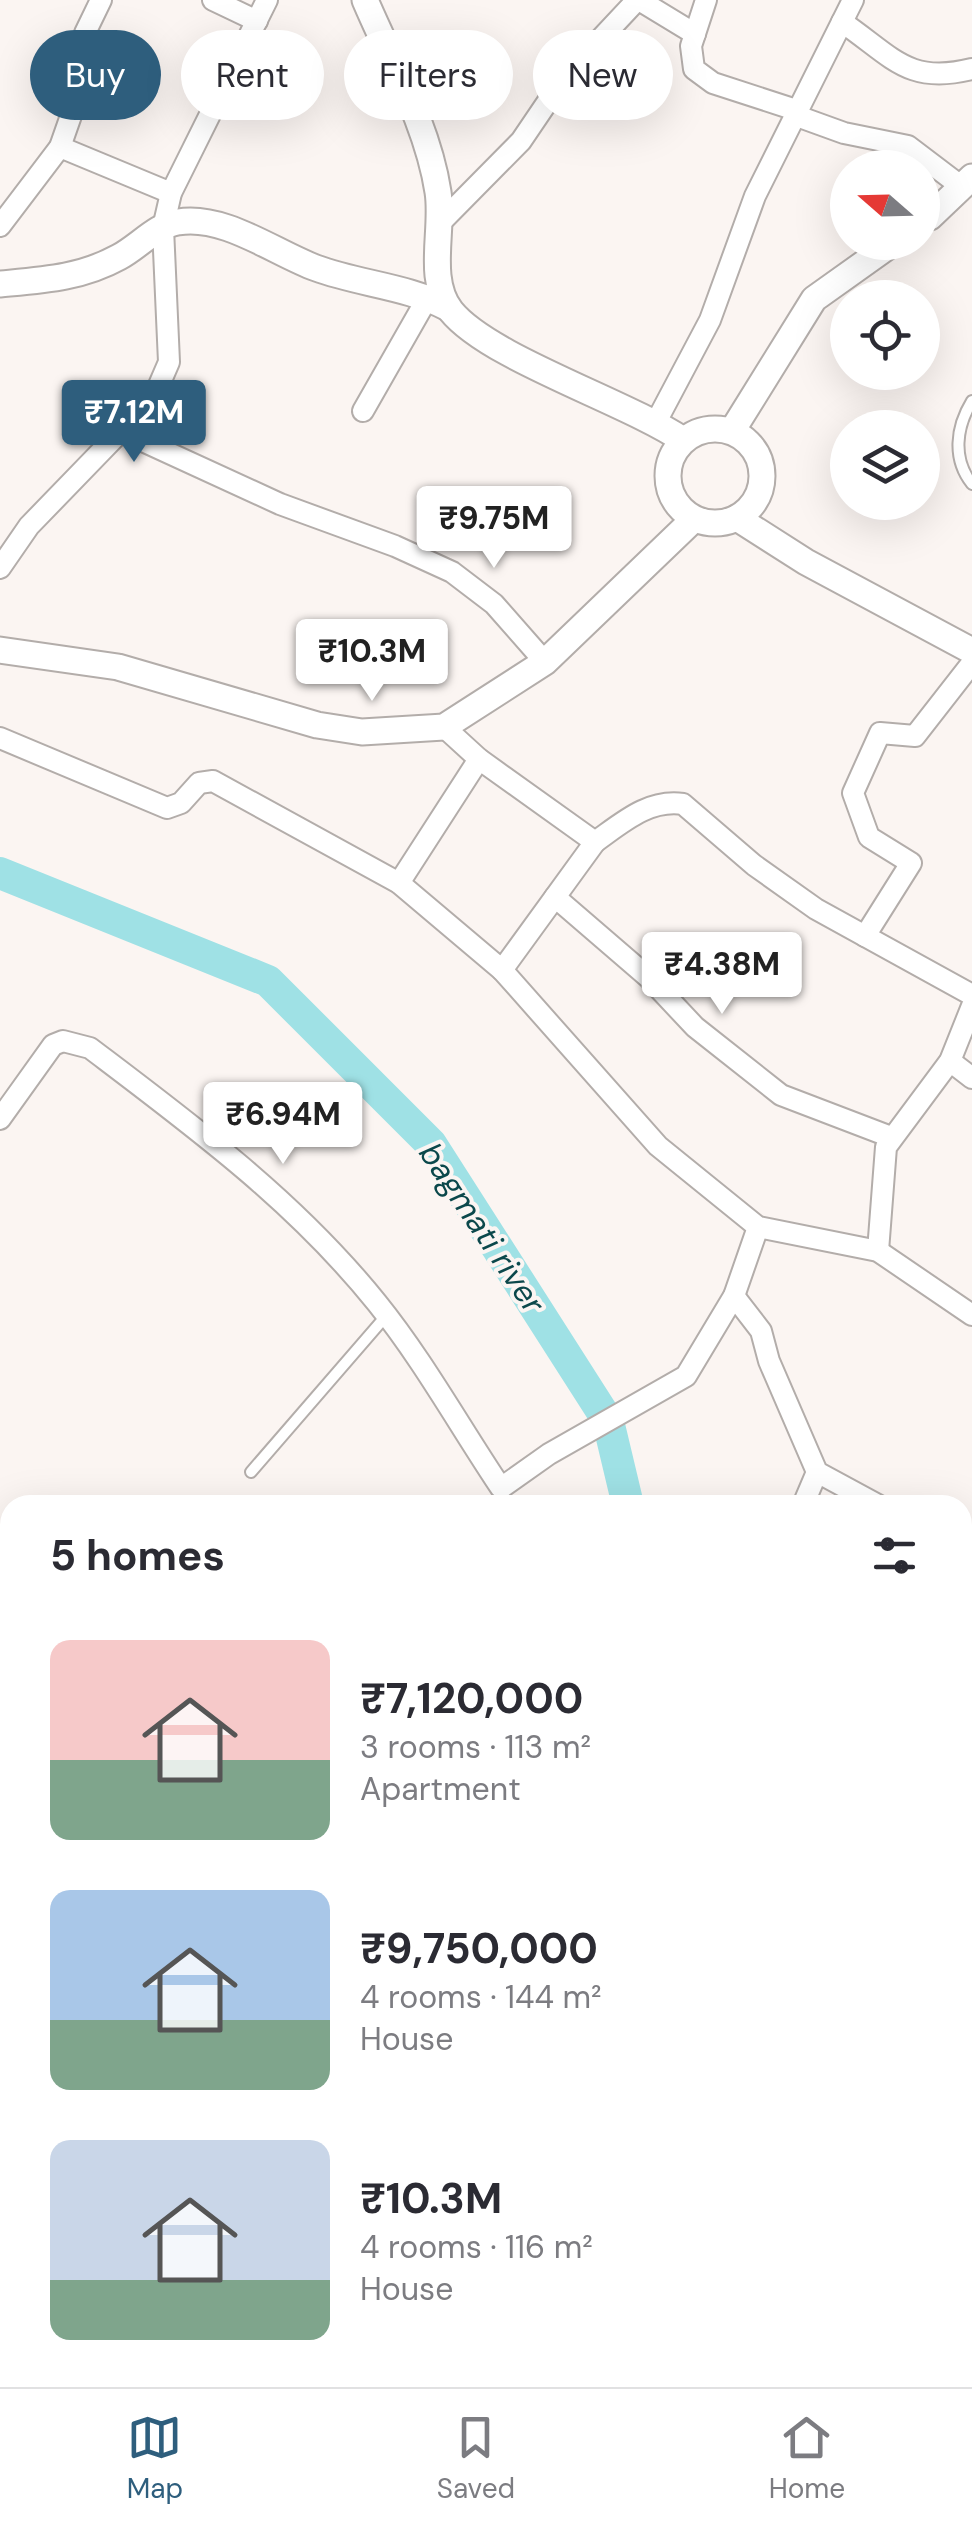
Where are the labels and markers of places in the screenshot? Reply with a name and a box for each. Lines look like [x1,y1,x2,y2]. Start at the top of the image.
pin: ₹7.12M [53,380,215,465]
pin: ₹9.75M [413,486,575,571]
pin: ₹10.3M [291,619,453,704]
pin: ₹4.38M [641,932,803,1017]
pin: ₹6.94M [202,1082,364,1167]

